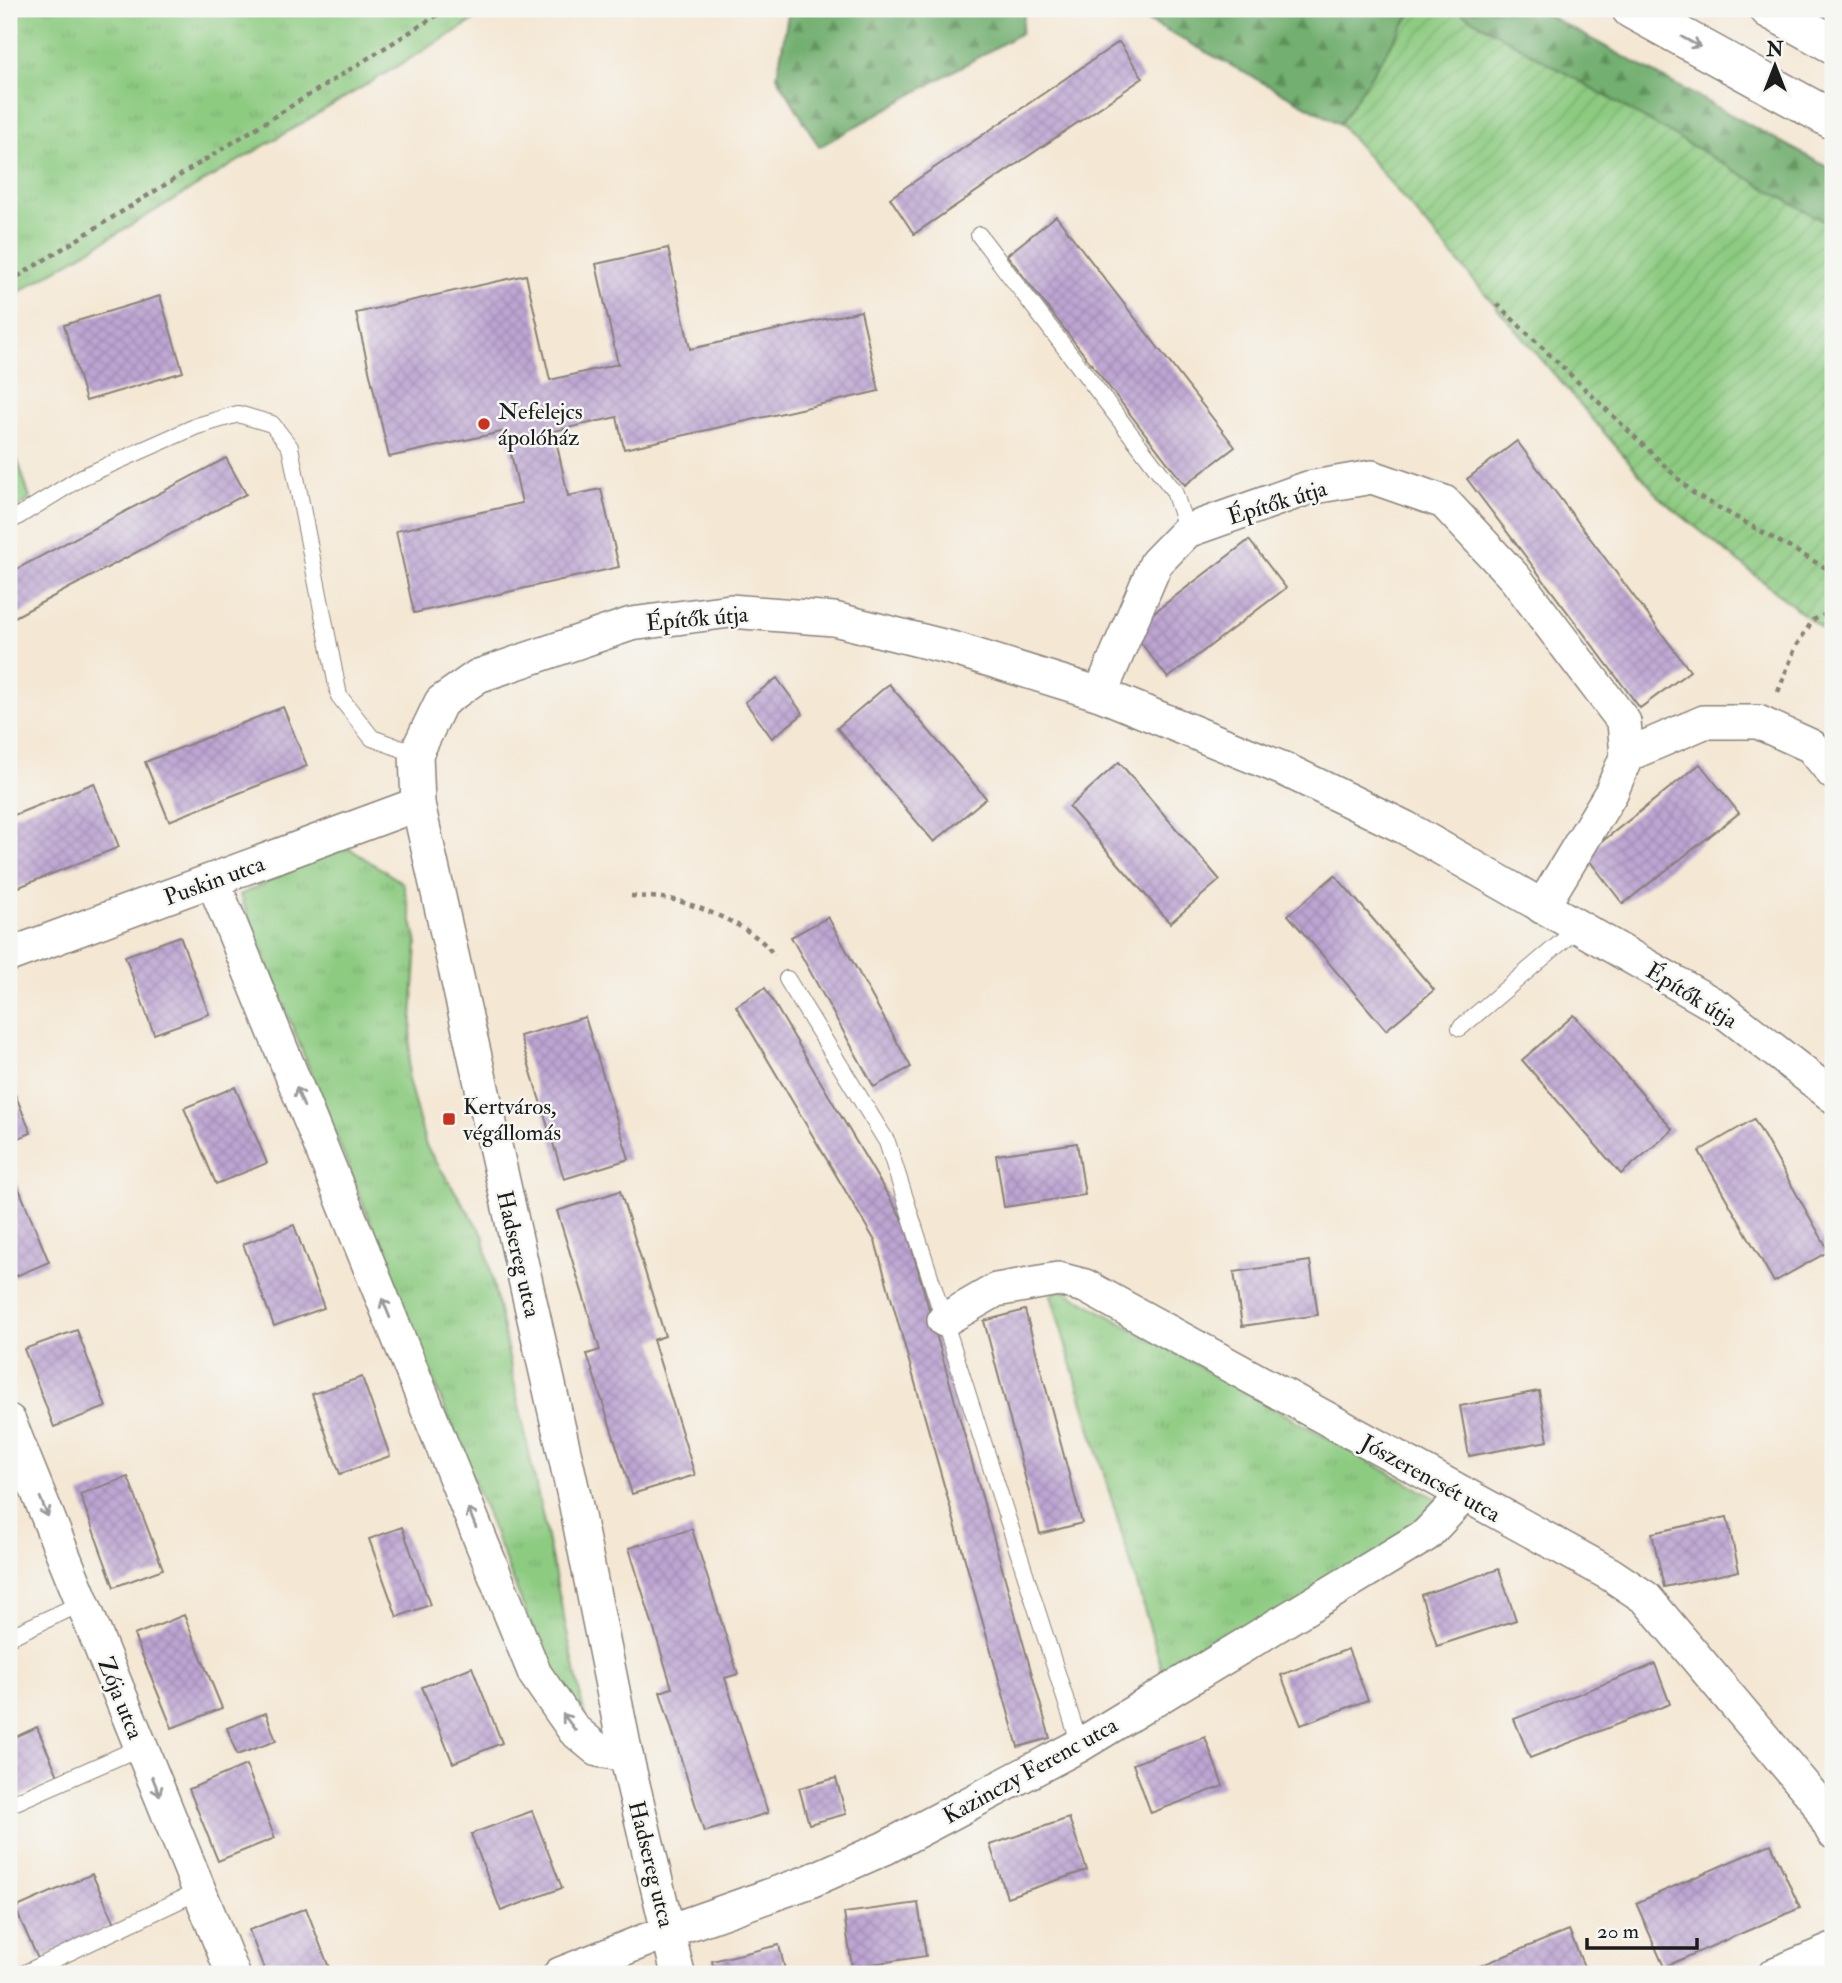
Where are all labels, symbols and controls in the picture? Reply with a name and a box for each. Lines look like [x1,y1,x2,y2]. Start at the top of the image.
north arrow [1741,32,1811,102]
one-way arrow [1680,35,1700,49]
text: N [1765,38,1784,62]
place label: Nefelejcs ápolóház [498,397,583,453]
marker: Nefelejcs ápolóház [476,416,492,432]
street label: Építők útja [1224,473,1331,532]
street label: Építők útja [645,600,750,638]
street label: Puskin utca [160,849,269,912]
street label: Építők útja [1640,956,1743,1036]
one-way arrow [293,1086,306,1108]
place label: Kertváros, végállomás [462,1092,561,1147]
marker: Kertváros, végállomás [441,1111,457,1127]
street label: Hadsereg utca [490,1188,547,1321]
one-way arrow [379,1297,392,1319]
street label: Jószerencsét utca [1355,1428,1506,1529]
one-way arrow [38,1495,51,1517]
one-way arrow [464,1508,477,1530]
street label: Zója utca [91,1653,150,1744]
street label: Kazinczy Ferenc utca [938,1710,1123,1830]
one-way arrow [562,1714,577,1732]
one-way arrow [151,1774,164,1796]
street label: Hadsereg utca [622,1798,681,1931]
scale bar [1587,1906,1697,1950]
text: 20 m [1597,1918,1639,1945]

